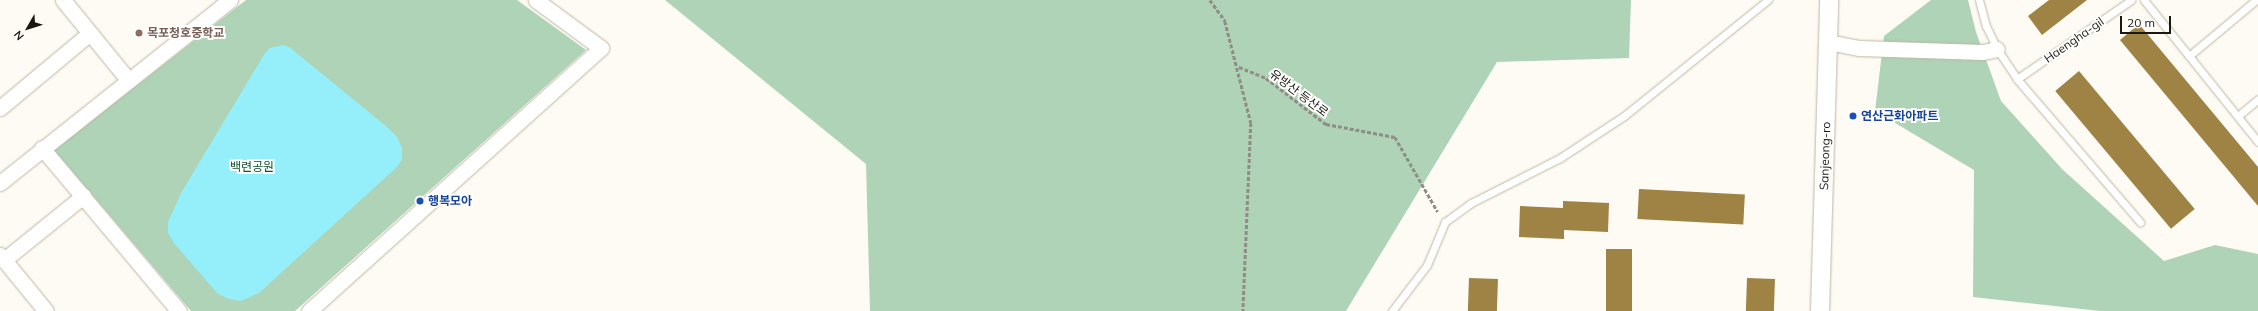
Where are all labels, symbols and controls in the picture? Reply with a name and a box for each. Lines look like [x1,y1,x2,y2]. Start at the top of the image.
north arrow [8,8,48,48]
scale bar [2122,8,2173,34]
street label: Haengha-gil [2041,14,2107,66]
text: 20 m [2127,15,2155,30]
place label: 목포청호중학교 [147,26,224,40]
text: N [11,28,27,43]
marker: 목포청호중학교 [134,28,144,38]
street label: 유방산 등산로 [1267,66,1331,120]
place label: 연산근화아파트 [1861,109,1938,123]
marker: 연산근화아파트 [1848,111,1858,121]
street label: Sanjeong-ro [1817,122,1833,190]
park label: 백련공원 [230,160,274,174]
place label: 행복모아 [428,194,472,208]
marker: 행복모아 [415,196,425,206]

